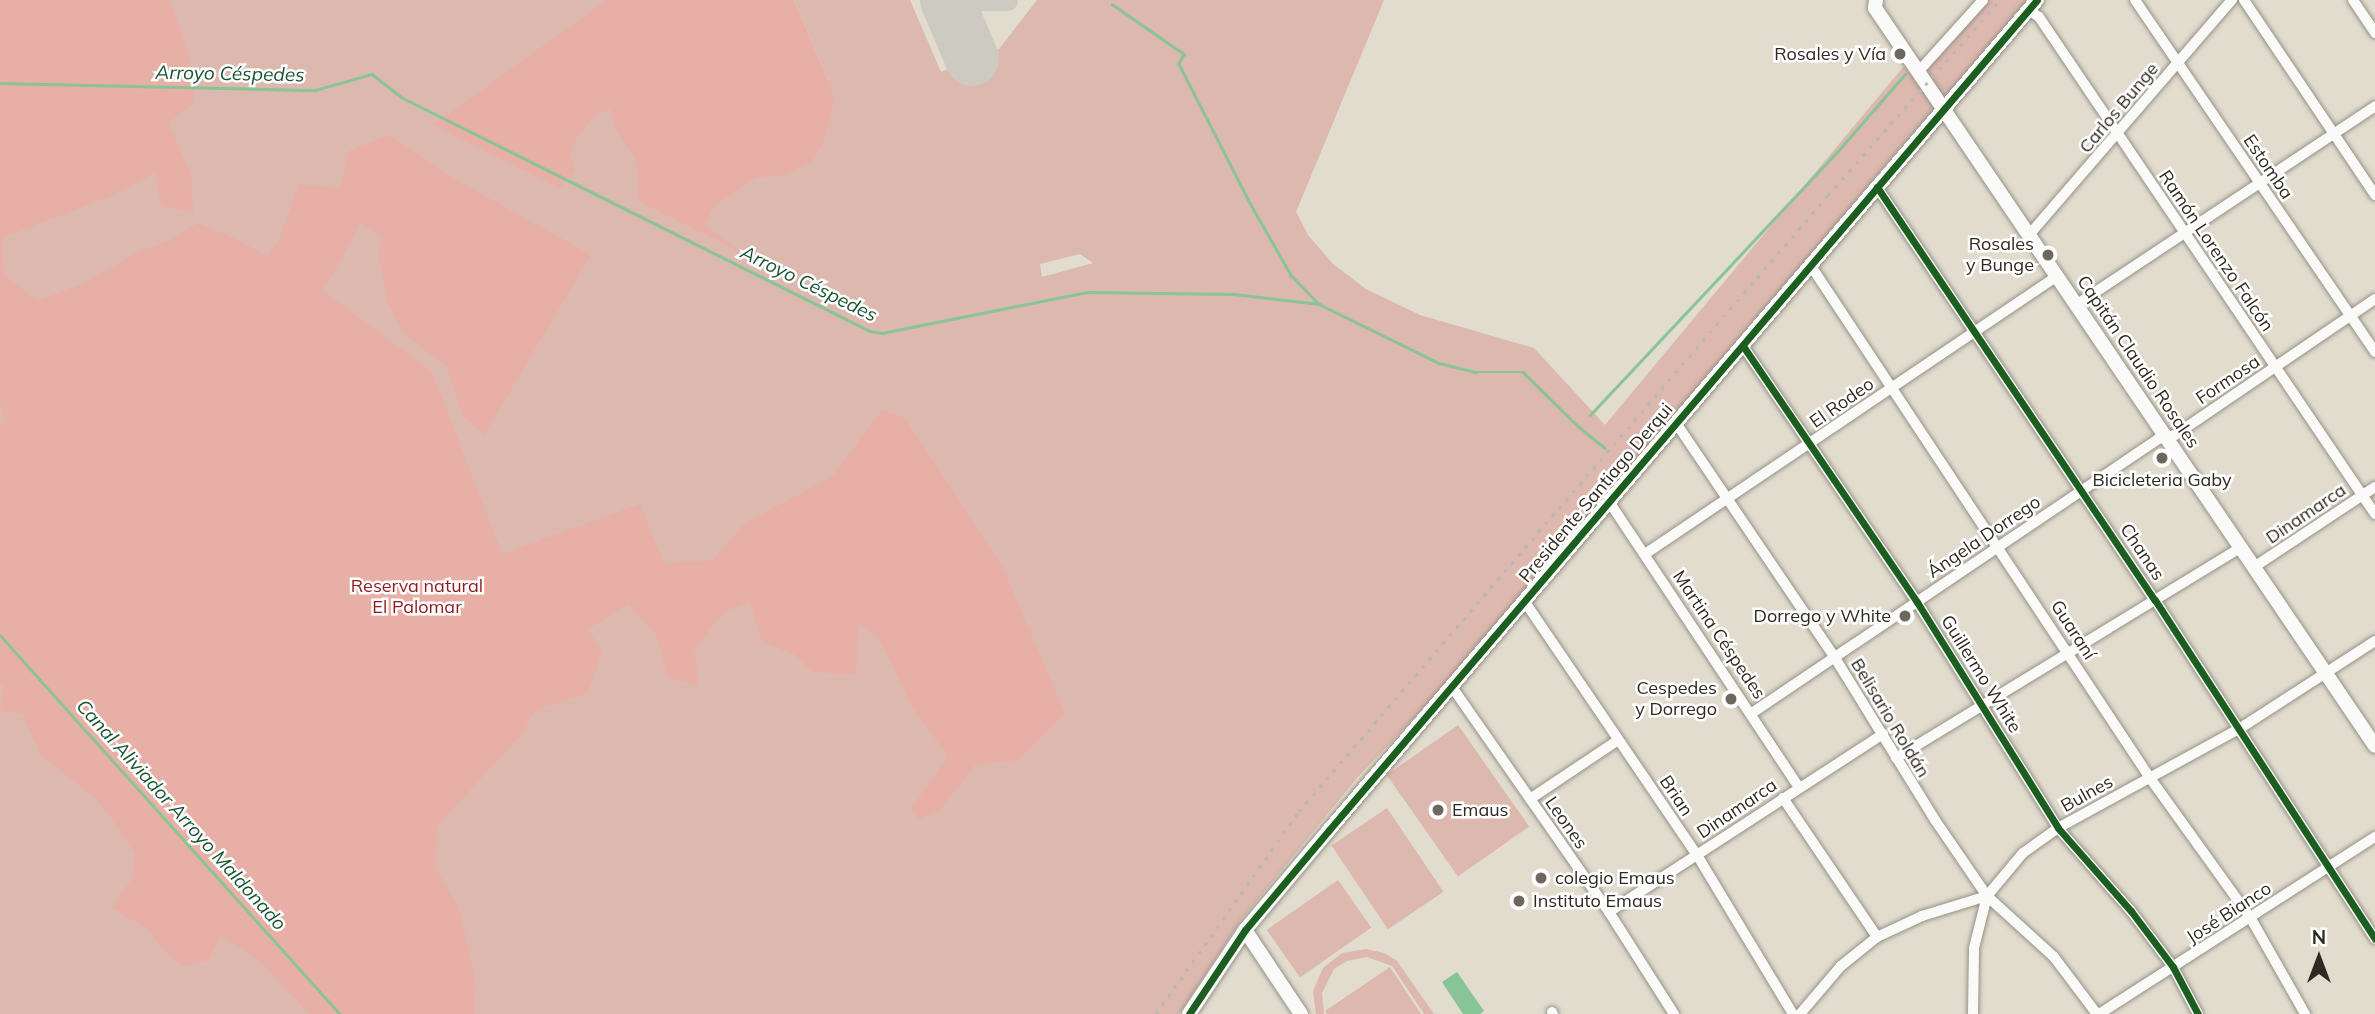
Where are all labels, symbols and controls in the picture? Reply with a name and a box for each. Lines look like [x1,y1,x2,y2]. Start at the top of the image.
place label: Rosales y Vía [1774,43,1886,65]
marker: Rosales y Vía [1892,46,1908,62]
street label: Carlos Bunge [2075,58,2163,158]
water label: Arroyo Céspedes [155,61,305,87]
street label: Estomba [2239,131,2297,203]
street label: Ramón Lorenzo Falcón [2154,166,2278,336]
place label: Rosales y Bunge [1966,234,2034,276]
water label: Arroyo Céspedes [737,241,881,327]
marker: Rosales y Bunge [2040,247,2056,263]
street label: Capitán Claudio Rosales [2072,272,2204,452]
street label: Formosa [2192,351,2264,409]
street label: El Rodeo [1806,373,1878,433]
street label: Presidente Santiago Derqui [1515,399,1677,587]
marker: Bicicleteria Gaby [2154,450,2170,466]
place label: Bicicleteria Gaby [2092,469,2232,491]
street label: Dinamarca [2262,479,2350,549]
street label: Ángela Dorrego [1923,491,2045,583]
street label: Chanas [2115,519,2169,585]
street label: Martina Céspedes [1668,567,1770,703]
park label: Reserva natural El Palomar [351,576,483,618]
street label: Guaraní [2046,596,2100,664]
place label: Dorrego y White [1754,605,1891,627]
marker: Dorrego y White [1897,608,1913,624]
street label: Guillermo White [1936,611,2026,737]
street label: Belisario Roldán [1846,655,1934,781]
place label: Cespedes y Dorrego [1635,678,1717,720]
marker: Cespedes y Dorrego [1723,691,1739,707]
water label: Canal Aliviador Arroyo Maldonado [71,695,291,935]
street label: Bulnes [2057,771,2117,817]
street label: Brian [1655,772,1697,820]
street label: Dinamarca [1693,774,1781,844]
street label: Leones [1540,793,1592,853]
place label: Emaus [1452,799,1509,821]
marker: Emaus [1430,802,1446,818]
place label: colegio Emaus [1555,867,1675,889]
marker: colegio Emaus [1533,870,1549,886]
street label: José Bianco [2183,878,2275,948]
place label: Instituto Emaus [1533,890,1662,912]
marker: Instituto Emaus [1511,893,1527,909]
north arrow [2284,923,2354,993]
text: N [2312,925,2326,949]

